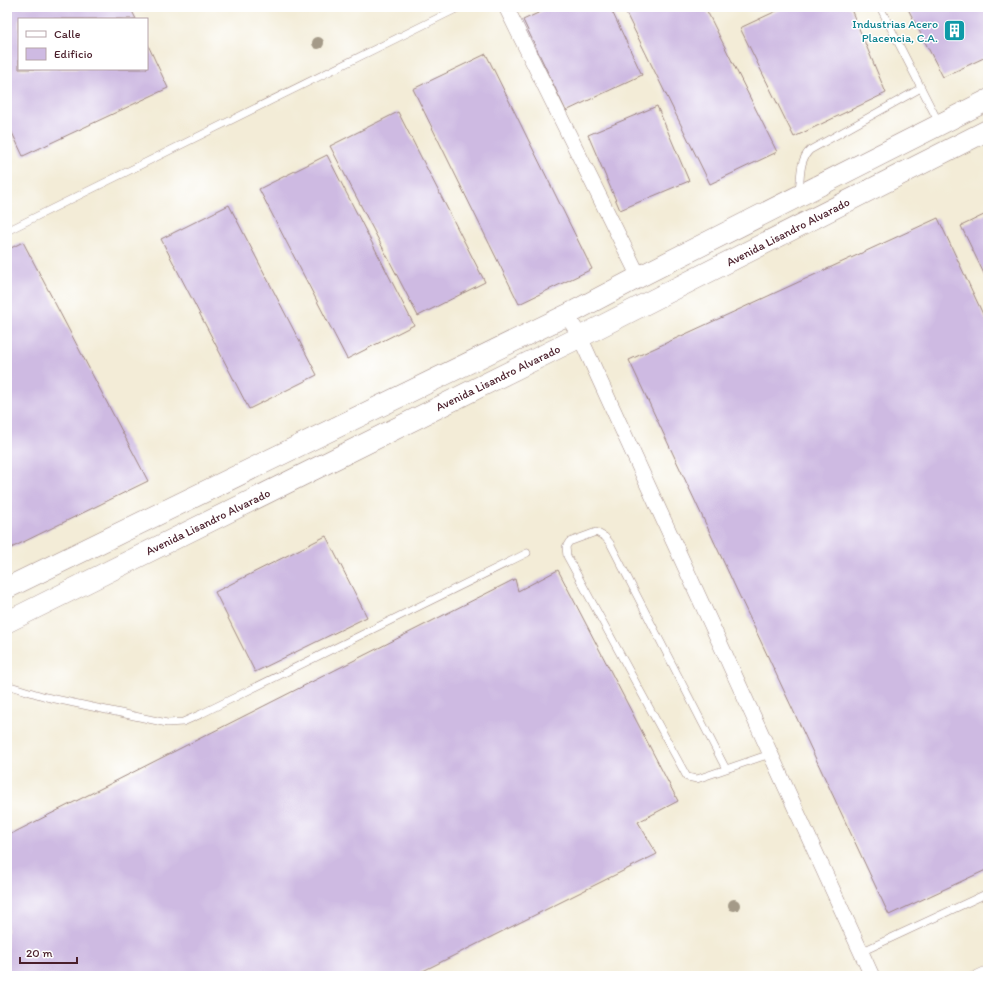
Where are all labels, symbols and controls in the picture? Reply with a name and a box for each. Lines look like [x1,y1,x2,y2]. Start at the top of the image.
place label: Industrias Acero Placencia, C.A. [852,17,938,45]
legend [18,18,148,70]
building icon: Industrias Acero Placencia, C.A. [941,18,967,44]
text: Calle [54,27,81,41]
text: Edificio [54,47,93,61]
street label: Avenida Lisandro Alvarado [724,195,852,269]
street label: Avenida Lisandro Alvarado [434,342,562,414]
street label: Avenida Lisandro Alvarado [144,486,272,558]
scale bar [20,939,77,965]
text: 20 m [26,946,53,960]

